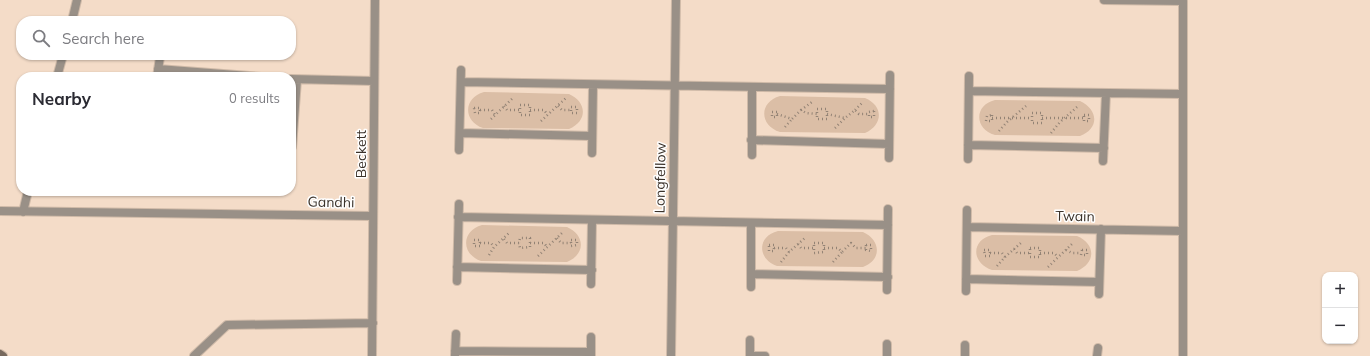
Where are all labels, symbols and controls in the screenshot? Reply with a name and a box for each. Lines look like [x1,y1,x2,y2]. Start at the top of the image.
search box [16,16,296,60]
icon: search [30,27,52,49]
text: Search here [62,29,144,48]
text: Nearby [32,88,91,109]
text: 0 results [229,90,280,106]
street label: Beckett [352,130,370,178]
street label: Longfellow [650,142,670,214]
street label: Gandhi [307,193,355,211]
street label: Twain [1055,207,1095,225]
map controls [1322,272,1358,344]
button: + [1322,272,1358,308]
button: − [1322,308,1358,344]

